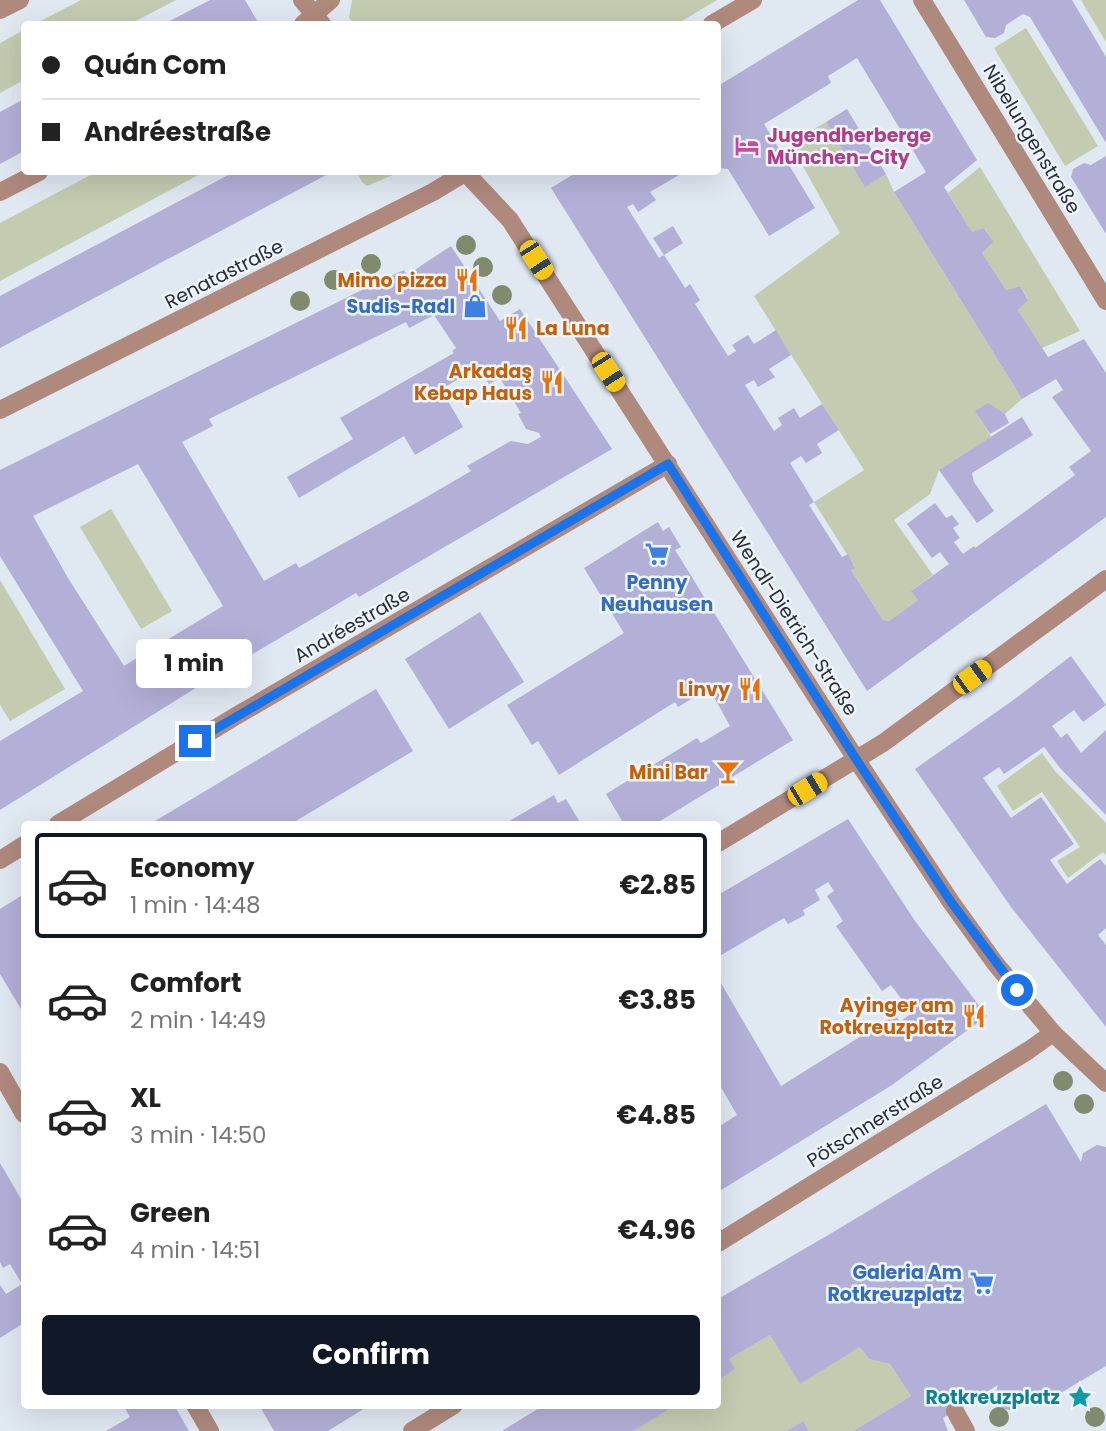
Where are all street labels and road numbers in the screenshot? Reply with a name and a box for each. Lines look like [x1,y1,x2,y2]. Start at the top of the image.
street label: Nibelungenstraße [977,59,1087,219]
street label: Renatastraße [160,233,288,315]
street label: Wendl-Dietrich-Straße [724,525,864,721]
street label: Andréestraße [289,581,415,669]
street label: Pötschnerstraße [802,1068,948,1174]

